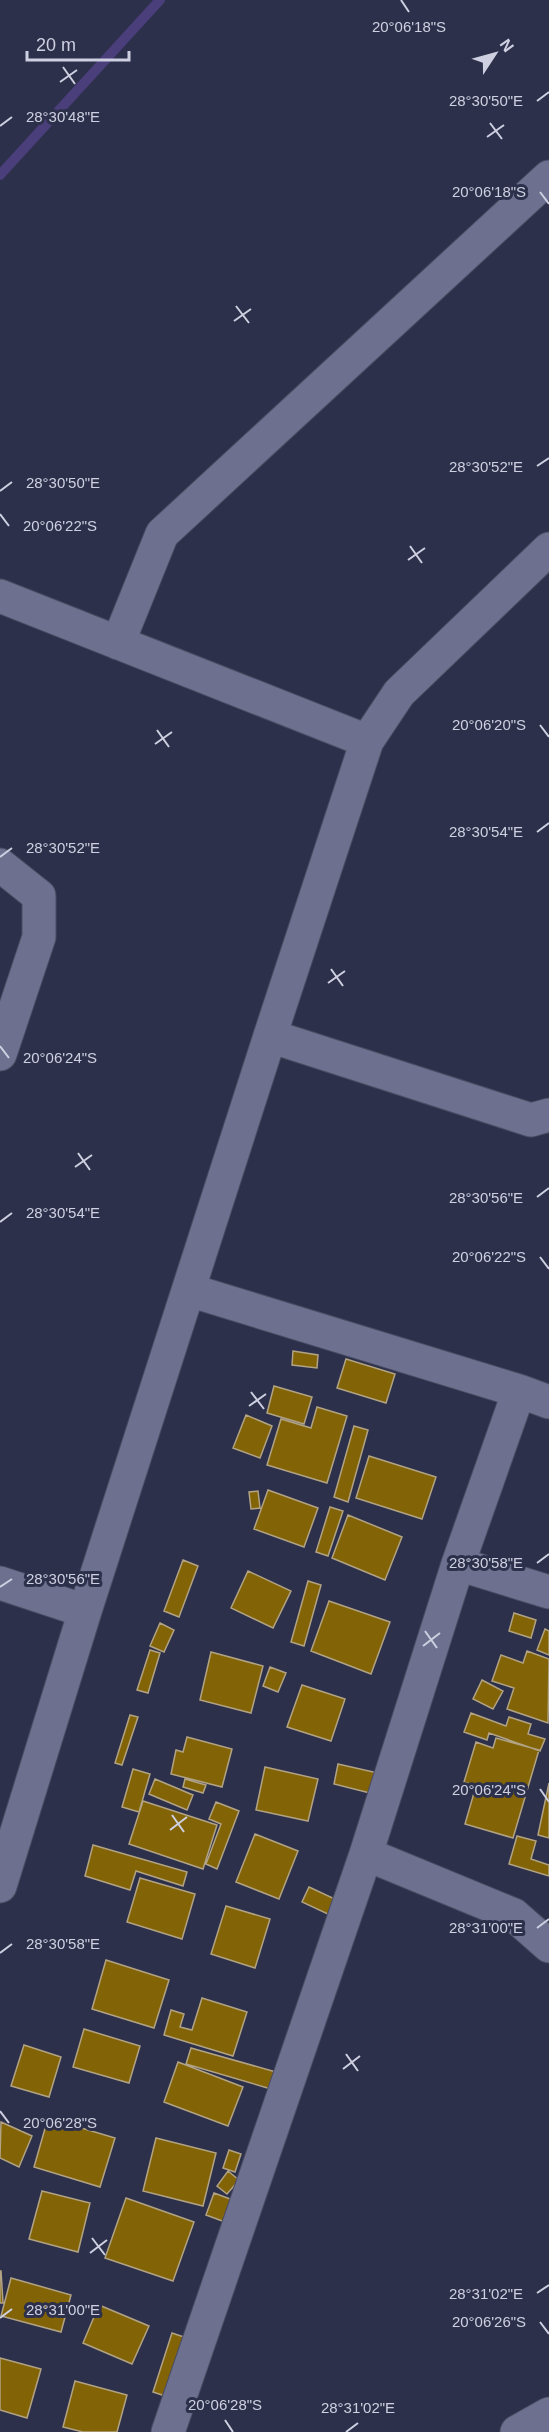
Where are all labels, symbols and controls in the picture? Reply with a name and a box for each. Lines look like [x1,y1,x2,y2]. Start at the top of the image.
text: 20°06'18"S [372,18,446,35]
scale bar [27,24,129,62]
north arrow [465,24,525,84]
text: 20 m [36,35,76,55]
text: N [496,36,517,55]
text: 28°30'50"E [449,92,523,109]
text: 28°30'48"E [26,108,100,125]
text: 20°06'18"S [452,183,526,200]
text: 28°30'52"E [449,458,523,475]
text: 28°30'50"E [26,474,100,491]
text: 20°06'22"S [23,517,97,534]
text: 20°06'20"S [452,716,526,733]
text: 28°30'54"E [449,823,523,840]
text: 28°30'52"E [26,839,100,856]
text: 20°06'24"S [23,1049,97,1066]
text: 28°30'56"E [449,1189,523,1206]
text: 28°30'54"E [26,1204,100,1221]
text: 20°06'22"S [452,1248,526,1265]
text: 28°30'58"E [449,1554,523,1571]
text: 28°30'56"E [26,1570,100,1587]
text: 20°06'24"S [452,1781,526,1798]
text: 28°31'00"E [449,1919,523,1936]
text: 28°30'58"E [26,1935,100,1952]
text: 20°06'28"S [23,2114,97,2131]
text: 28°31'02"E [449,2285,523,2302]
text: 28°31'00"E [26,2301,100,2318]
text: 20°06'26"S [452,2313,526,2330]
text: 20°06'28"S [188,2396,262,2413]
text: 28°31'02"E [321,2399,395,2416]

